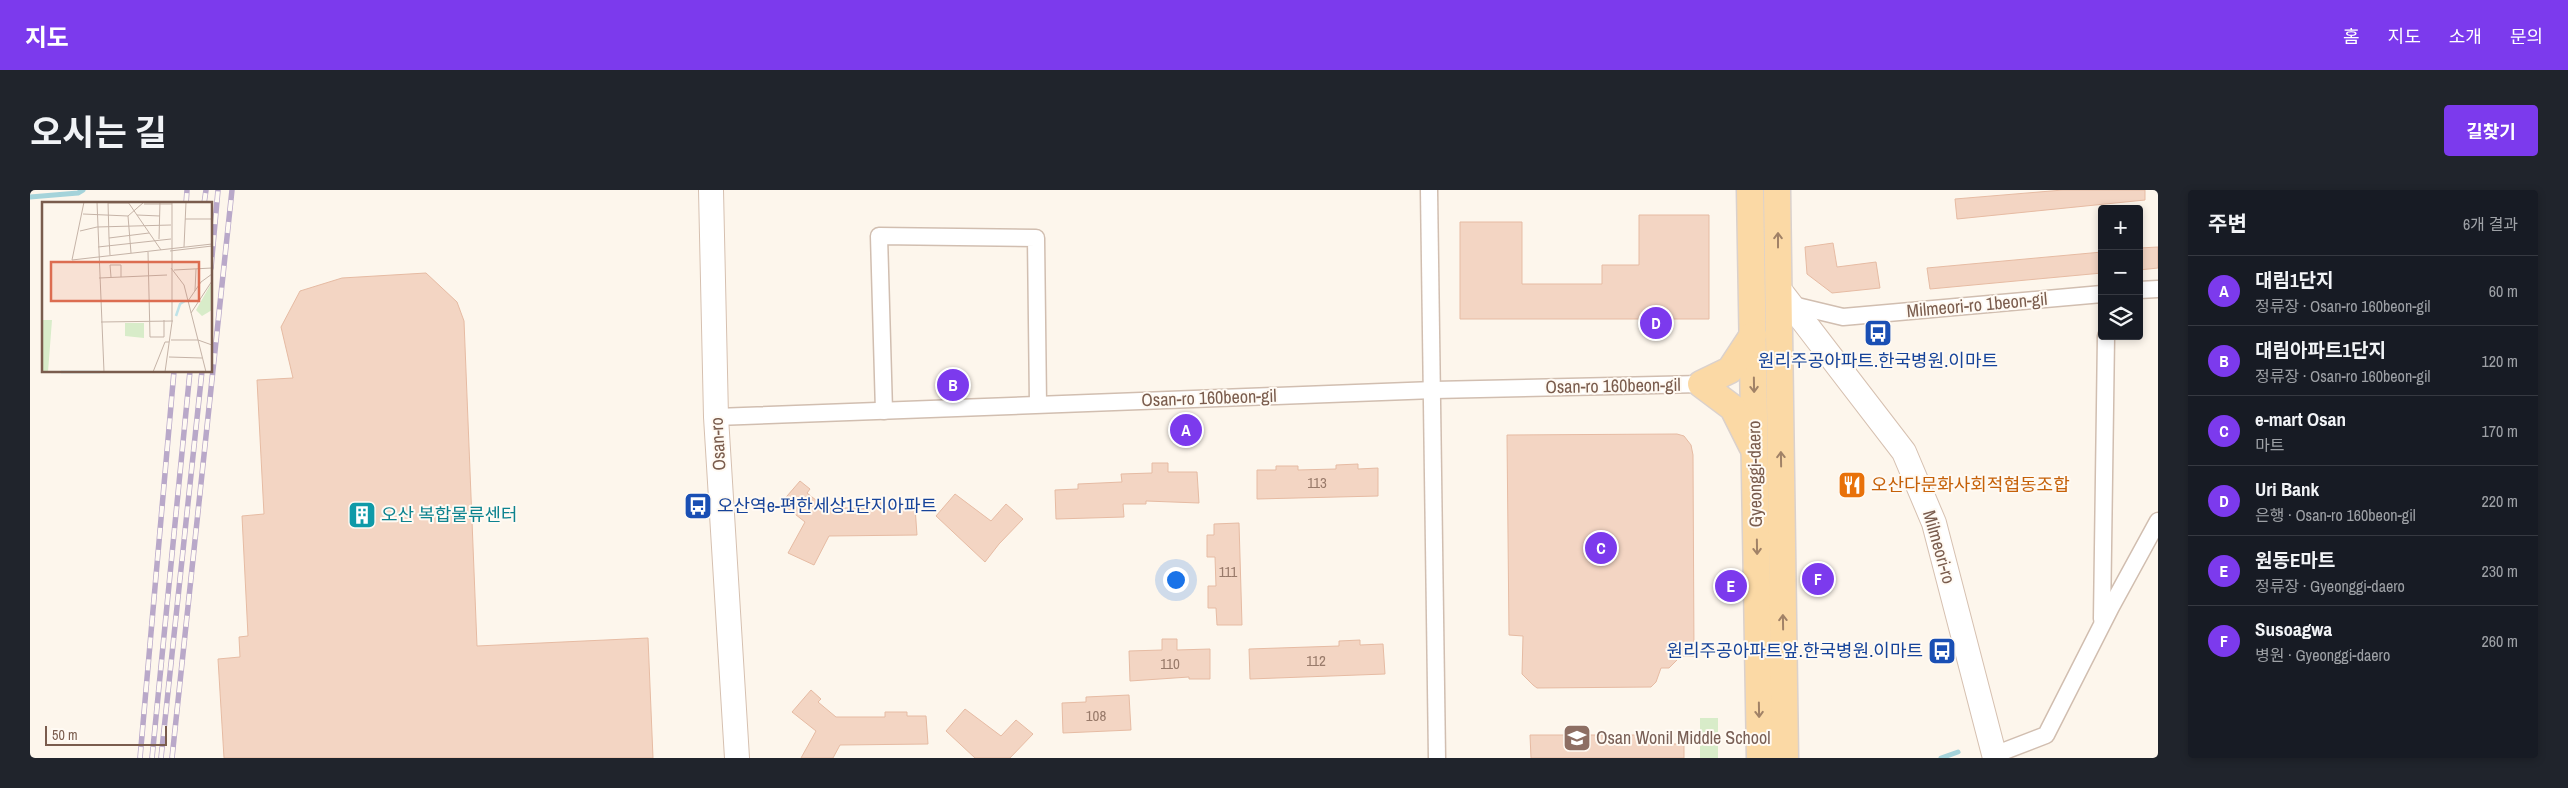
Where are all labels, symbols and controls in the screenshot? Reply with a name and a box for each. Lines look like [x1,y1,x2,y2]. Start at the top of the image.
text: 지도 [25,21,69,53]
text: 홈 [2343,24,2360,49]
text: 지도 [2388,24,2421,49]
text: 소개 [2449,24,2482,49]
text: 문의 [2510,24,2543,49]
button: 길찾기 [2444,105,2538,156]
text: 오시는 길 [30,109,167,156]
inset map [42,202,212,372]
map controls [2098,205,2143,340]
button: + [2098,205,2143,250]
text: 주변 [2208,209,2247,238]
text: 6개 결과 [2463,213,2518,235]
one-way arrow [1773,232,1783,248]
button: − [2098,250,2143,295]
text: 대림1단지 [2255,267,2334,293]
text: A [2219,280,2229,302]
text: 60 m [2489,280,2518,302]
street label: Milmeori-ro 1beon-gil [1906,286,2048,323]
button: layers [2098,295,2143,340]
text: 정류장 · Osan-ro 160beon-gil [2255,295,2430,317]
pin: D [1640,304,1672,342]
bus stop icon: 원리주공아파트.한국병원.이마트 [1863,318,1893,348]
text: 대림아파트1단지 [2255,337,2386,363]
place label: 원리주공아파트.한국병원.이마트 [1758,348,1998,373]
text: B [2219,350,2229,372]
text: 120 m [2482,350,2518,372]
text: 정류장 · Osan-ro 160beon-gil [2255,365,2430,387]
pin: B [937,366,969,404]
street label: Osan-ro 160beon-gil [1545,372,1681,399]
one-way arrow [1749,376,1759,393]
street label: Osan-ro 160beon-gil [1141,383,1277,412]
text: e-mart Osan [2255,406,2346,432]
pin: A [1170,411,1202,449]
street label: Osan-ro [704,417,731,471]
street label: Gyeonggi-daero [1741,420,1768,528]
text: C [2219,420,2229,442]
text: 170 m [2482,420,2518,442]
text: 마트 [2255,434,2284,456]
one-way arrow [1776,452,1786,468]
restaurant icon: 오산다문화사회적협동조합 [1837,470,1867,500]
house number: 113 [1307,472,1327,493]
place label: 오산다문화사회적협동조합 [1871,472,2070,497]
text: Uri Bank [2255,476,2319,502]
text: D [2219,490,2229,512]
text: 220 m [2482,490,2518,512]
bus stop icon: 오산역e-편한세상1단지아파트 [683,491,713,521]
place label: 오산역e-편한세상1단지아파트 [717,493,937,518]
building icon: 오산 복합물류센터 [347,500,377,530]
place label: 오산 복합물류센터 [381,502,518,527]
text: 은행 · Osan-ro 160beon-gil [2255,504,2416,526]
street label: Milmeori-ro [1917,507,1962,587]
pin: C [1585,529,1617,567]
one-way arrow [1752,539,1761,555]
text: 원동E마트 [2255,547,2335,573]
pin: F [1802,560,1834,598]
text: E [2220,560,2228,582]
text: 230 m [2482,560,2518,582]
house number: 111 [1219,561,1238,582]
your location [1163,567,1189,593]
pin: E [1715,567,1747,605]
text: 정류장 · Gyeonggi-daero [2255,575,2405,597]
one-way arrow [1778,614,1788,630]
text: Susoagwa [2255,616,2332,642]
text: F [2220,630,2228,652]
text: 260 m [2482,630,2518,652]
bus stop icon: 원리주공아파트앞.한국병원.이마트 [1927,636,1957,666]
place label: 원리주공아파트앞.한국병원.이마트 [1666,638,1923,663]
text: 병원 · Gyeonggi-daero [2255,644,2390,666]
house number: 112 [1306,650,1326,671]
house number: 110 [1160,653,1180,674]
one-way arrow [1754,702,1764,718]
house number: 108 [1086,705,1106,726]
scale bar [45,723,168,746]
school or university icon: Osan Wonil Middle School [1562,723,1592,753]
place label: Osan Wonil Middle School [1596,725,1771,750]
text: 50 m [52,726,78,744]

